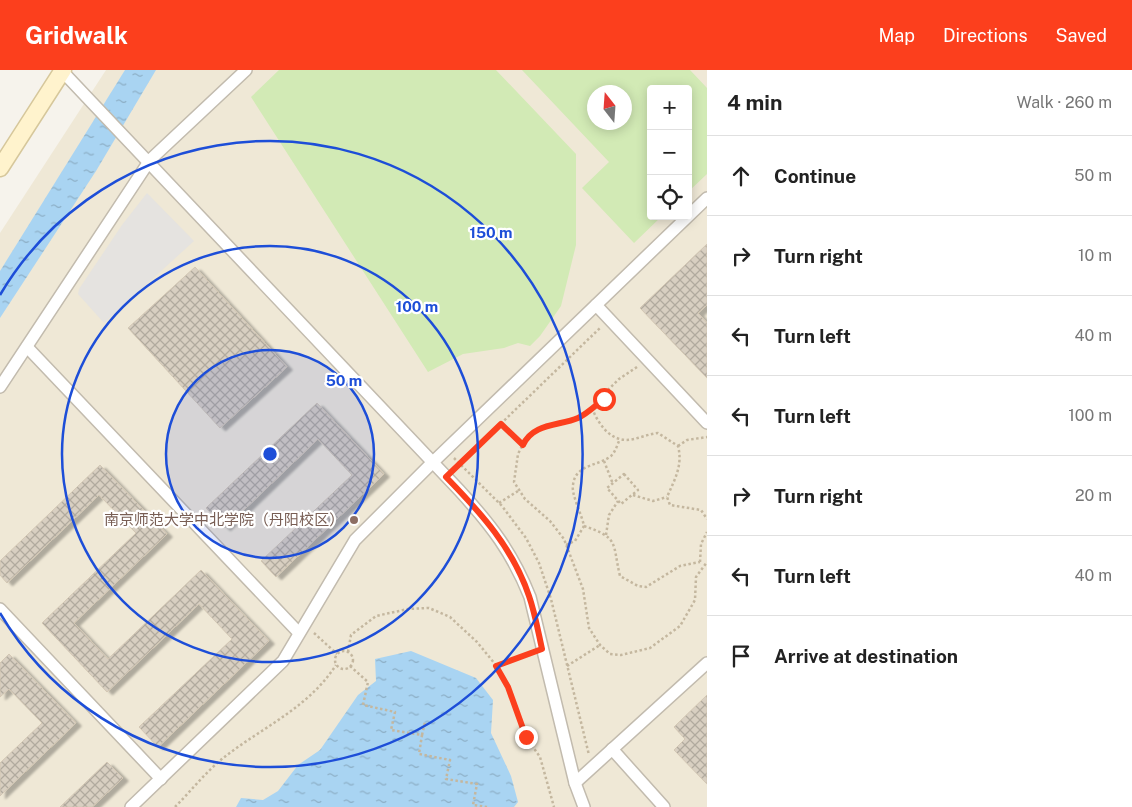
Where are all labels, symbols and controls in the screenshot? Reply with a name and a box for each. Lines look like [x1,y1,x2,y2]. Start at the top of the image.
text: Gridwalk [25,21,128,49]
text: Map [878,25,915,46]
text: Directions [943,25,1028,46]
text: Saved [1056,25,1107,46]
north arrow [587,85,632,130]
map controls [647,85,692,220]
button: + [647,85,692,130]
text: 4 min [727,90,782,115]
text: Walk · 260 m [1017,93,1112,112]
button: − [647,130,692,175]
icon: ahead [727,162,755,190]
text: Continue [774,165,856,187]
text: 50 m [1074,166,1112,185]
button: locate [647,175,692,220]
text: 150 m [469,224,513,241]
icon: right [727,242,755,270]
text: Turn right [774,245,863,267]
text: 10 m [1078,246,1112,265]
text: 100 m [396,298,438,315]
icon: left [727,322,755,350]
text: Turn left [774,325,851,347]
text: 40 m [1074,326,1112,345]
text: 50 m [326,372,362,389]
route start [593,388,616,411]
icon: left [727,402,755,430]
text: Turn left [774,405,851,427]
text: 100 m [1068,406,1112,425]
centre of rings [261,445,279,463]
icon: right [727,482,755,510]
text: Turn right [774,485,863,507]
text: 20 m [1075,486,1112,505]
place label: 南京师范大学中北学院（丹阳校区） [104,511,344,528]
marker: 南京师范大学中北学院（丹阳校区） [348,514,360,526]
icon: left [727,562,755,590]
text: Turn left [774,565,851,587]
text: 40 m [1074,566,1112,585]
icon: arrive [727,642,755,670]
text: Arrive at destination [774,645,958,667]
route end [515,726,538,749]

